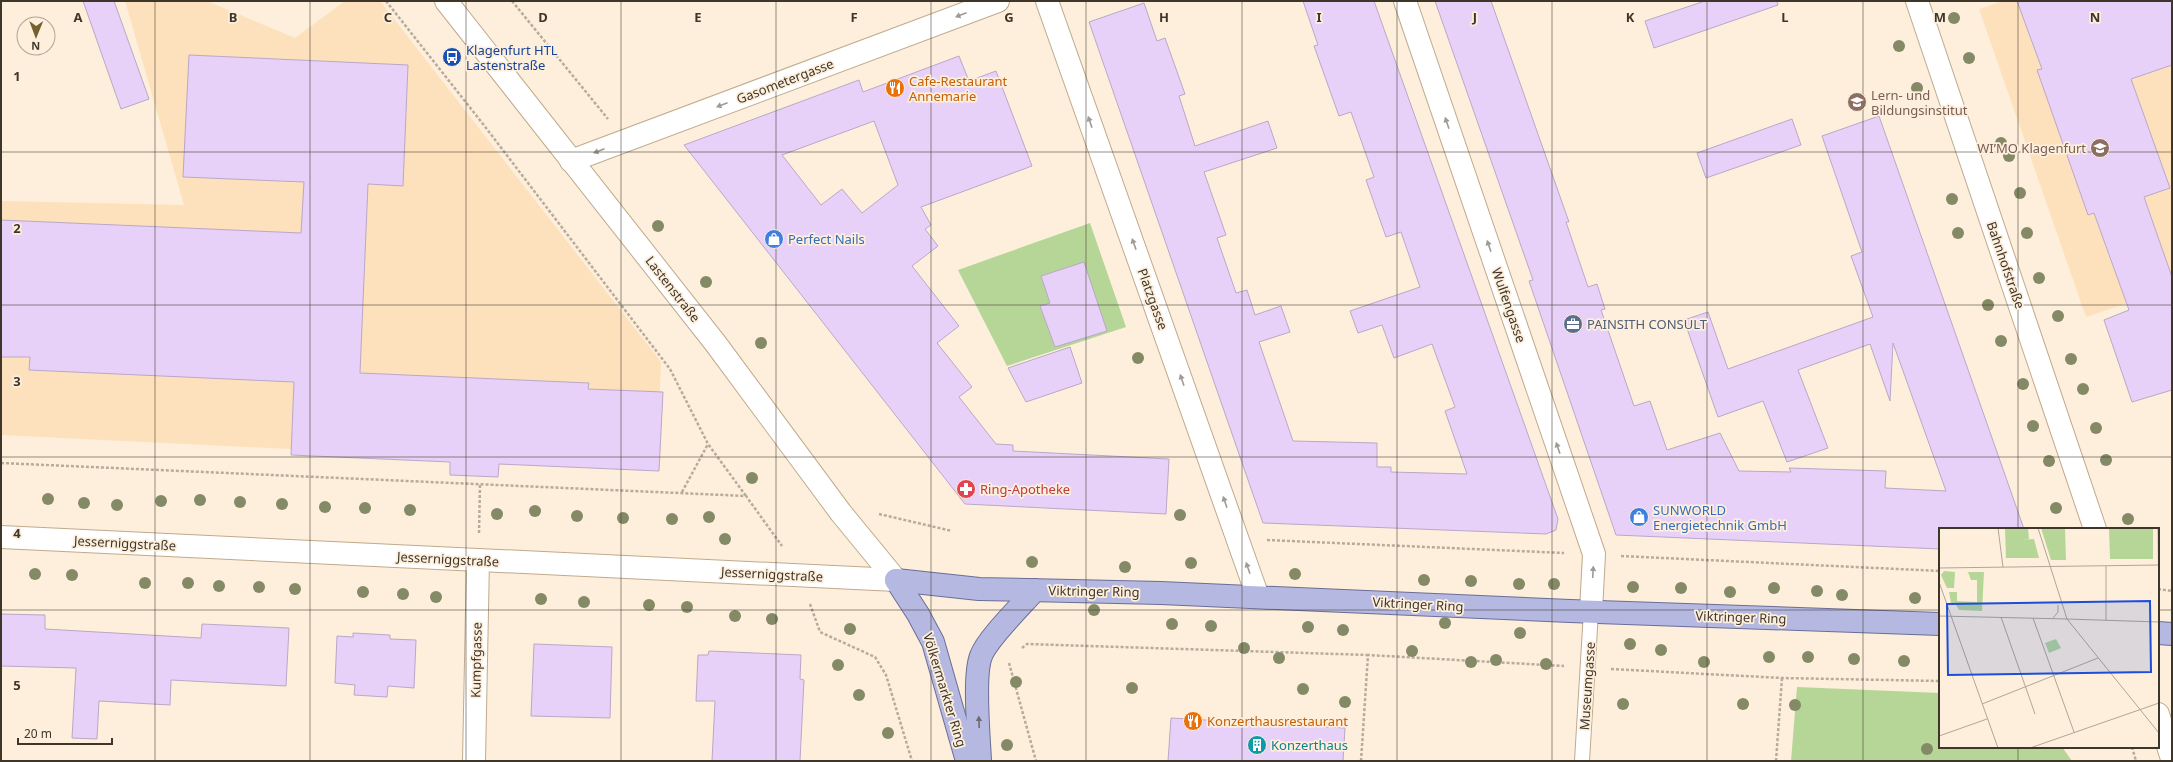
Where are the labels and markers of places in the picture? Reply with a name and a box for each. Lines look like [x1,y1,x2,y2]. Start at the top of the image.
place label: Klagenfurt HTL Lastenstraße [466,41,558,74]
bus stop icon: Klagenfurt HTL Lastenstraße [441,46,463,68]
place label: Cafe-Restaurant Annemarie [909,72,1008,105]
restaurant icon: Cafe-Restaurant Annemarie [884,77,906,99]
place label: Lern- und Bildungsinstitut [1871,86,1968,119]
school or university icon: Lern- und Bildungsinstitut [1846,91,1868,113]
school or university icon: WI’MO Klagenfurt [2089,137,2111,159]
place label: WI’MO Klagenfurt [1977,139,2086,157]
shop icon: Perfect Nails [763,228,785,250]
place label: Perfect Nails [788,230,865,248]
office icon: PAINSITH CONSULT [1562,313,1584,335]
place label: PAINSITH CONSULT [1587,315,1708,333]
pharmacy icon: Ring-Apotheke [955,478,977,500]
place label: Ring-Apotheke [980,480,1070,498]
place label: SUNWORLD Energietechnik GmbH [1653,501,1787,534]
shop icon: SUNWORLD Energietechnik GmbH [1628,506,1650,528]
restaurant icon: Konzerthausrestaurant [1182,710,1204,732]
place label: Konzerthausrestaurant [1207,712,1348,730]
building icon: Konzerthaus [1246,734,1268,756]
place label: Konzerthaus [1271,736,1348,754]

